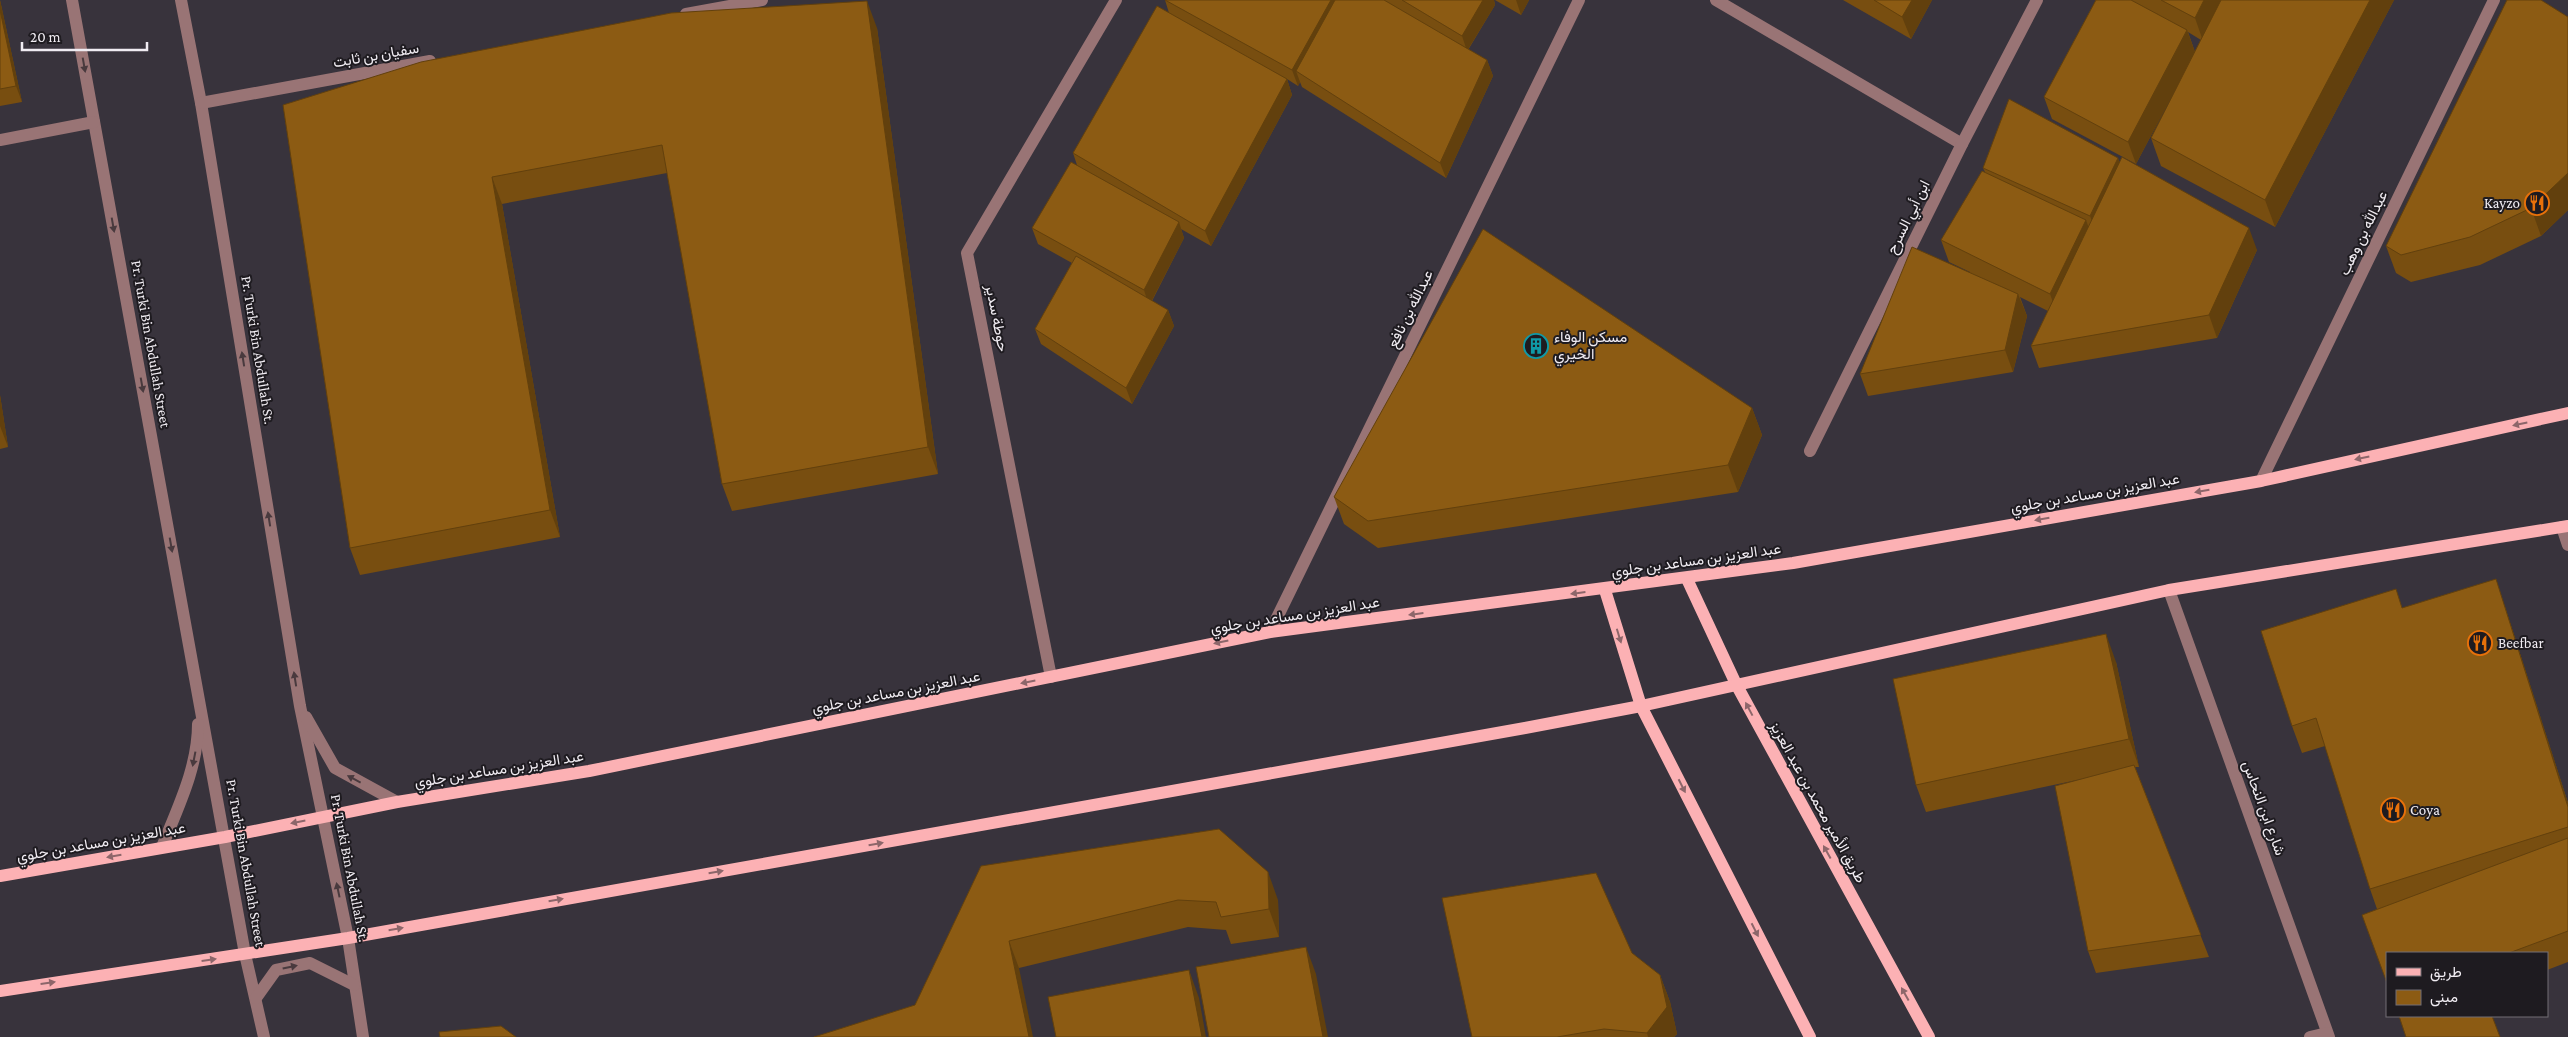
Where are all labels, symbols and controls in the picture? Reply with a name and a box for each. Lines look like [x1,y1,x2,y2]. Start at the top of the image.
scale bar [22,20,148,52]
text: 20 m [30,29,61,45]
street label: سفيان بن ثابت [332,40,421,72]
one-way arrow [80,58,88,74]
street label: ابن أبي السرح [1883,178,1937,259]
street label: عبدالله بن وهب [2335,188,2392,279]
restaurant icon: Kayzo [2524,190,2550,216]
place label: Kayzo [2484,195,2520,212]
one-way arrow [110,217,118,233]
street label: Pr. Turki Bin Abdullah Street [128,259,174,430]
street label: عبدالله بن نافع [1383,267,1439,352]
street label: Pr. Turki Bin Abdullah St. [238,275,278,425]
street label: حوطة سدير [981,282,1011,353]
place label: مسكن الوفاء الخيري [1554,329,1627,367]
building icon: مسكن الوفاء الخيري [1523,333,1549,359]
one-way arrow [239,350,247,366]
one-way arrow [139,377,147,393]
one-way arrow [2513,420,2528,428]
one-way arrow [2353,455,2369,463]
street label: عبد العزيز بن مساعد بن جلوي [2009,470,2182,521]
one-way arrow [2194,487,2210,495]
one-way arrow [265,511,273,527]
one-way arrow [2034,516,2050,524]
one-way arrow [168,537,176,553]
street label: عبد العزيز بن مساعد بن جلوي [1610,540,1783,585]
one-way arrow [1569,589,1585,597]
street label: عبد العزيز بن مساعد بن جلوي [1209,594,1382,641]
one-way arrow [1408,610,1424,618]
one-way arrow [1616,629,1624,644]
restaurant icon: Beefbar [2467,630,2493,656]
place label: Beefbar [2498,635,2544,651]
one-way arrow [1213,638,1229,646]
street label: عبد العزيز بن مساعد بن جلوي [810,668,983,721]
one-way arrow [291,671,299,687]
one-way arrow [1020,678,1035,686]
one-way arrow [1745,702,1754,716]
street label: طريق الأمير محمد بن عبد العزيز [1765,717,1870,887]
street label: عبد العزيز بن مساعد بن جلوي [413,748,586,795]
one-way arrow [190,752,198,767]
street label: شارع ابن النحاس [2237,759,2289,859]
one-way arrow [347,775,362,783]
street label: Pr. Turki Bin Abdullah Street [223,778,269,949]
one-way arrow [1678,778,1686,793]
street label: Pr. Turki Bin Abdullah St. [328,793,372,943]
restaurant icon: Coya [2380,797,2406,823]
place label: Coya [2410,802,2440,819]
one-way arrow [291,818,306,826]
street label: عبد العزيز بن مساعد بن جلوي [15,819,188,870]
one-way arrow [869,839,885,847]
one-way arrow [1822,845,1831,859]
one-way arrow [106,852,122,860]
one-way arrow [709,868,724,876]
one-way arrow [334,882,342,898]
one-way arrow [549,896,565,904]
one-way arrow [1751,923,1759,938]
one-way arrow [389,925,405,933]
legend [2386,952,2548,1017]
one-way arrow [201,955,217,963]
one-way arrow [283,963,298,971]
text: طريق [2430,964,2462,982]
one-way arrow [41,979,57,987]
one-way arrow [1901,987,1909,1002]
text: مبنى [2430,989,2458,1007]

